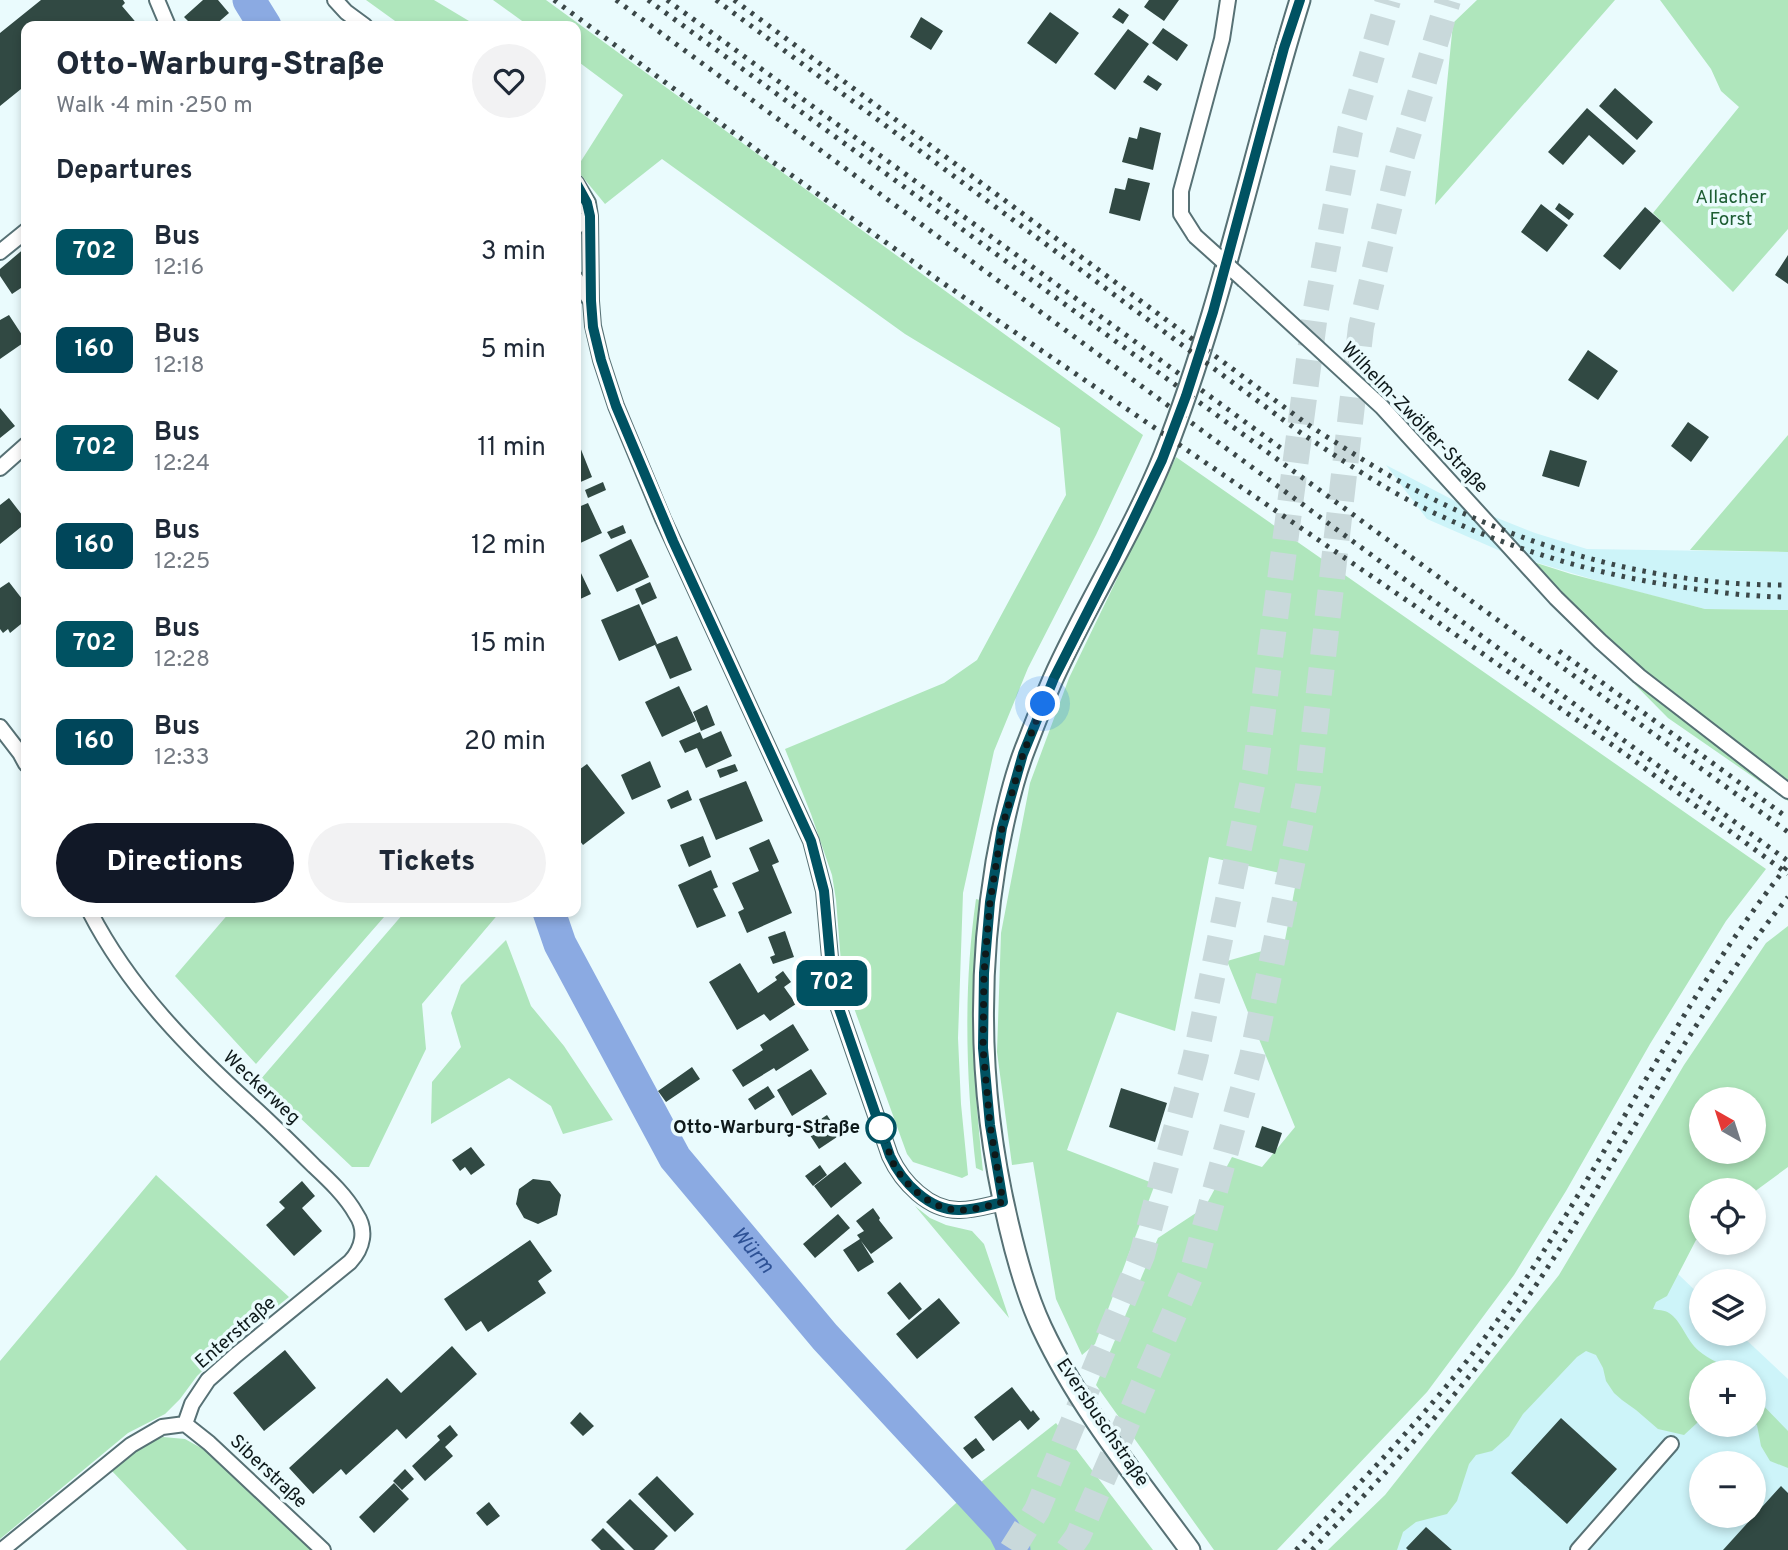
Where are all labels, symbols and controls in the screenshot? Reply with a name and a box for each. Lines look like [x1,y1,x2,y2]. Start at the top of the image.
button: heart [472,44,546,118]
text: Otto-Warburg-Straße [56,45,385,87]
text: Walk · 4 min · 250 m [56,92,253,121]
text: Departures [56,155,193,188]
park label: Allacher Forst [1695,186,1767,232]
text: Bus [154,221,200,254]
text: 3 min [481,236,546,269]
text: 702 [73,237,116,267]
text: 12:16 [154,254,204,283]
text: Bus [154,319,200,352]
text: 5 min [480,334,546,367]
text: 160 [74,335,115,365]
street label: Wilhelm-Zwölfer-Straße [1335,337,1493,499]
text: 12:18 [154,352,204,381]
text: Bus [154,417,200,450]
text: 11 min [477,432,546,465]
text: 702 [73,433,116,463]
text: 12:24 [154,450,210,479]
text: Bus [154,515,200,548]
text: 12 min [471,530,546,563]
text: 160 [74,531,115,561]
text: 12:25 [154,548,210,577]
text: Bus [154,613,200,646]
text: 15 min [471,628,546,661]
text: 702 [73,629,116,659]
text: 12:28 [154,646,210,675]
your location [1025,686,1060,721]
text: Bus [154,711,200,744]
text: 20 min [464,726,546,759]
text: 160 [74,727,115,757]
text: 12:33 [154,744,210,773]
button: Directions [56,823,294,903]
button: Tickets [308,823,546,903]
line badge: 702 [792,960,872,1006]
text: 702 [810,968,854,998]
street label: Weckerweg [217,1046,305,1130]
north arrow [1689,1087,1766,1164]
map controls [1689,1087,1766,1528]
marker: Otto-Warburg-Straße [866,1113,896,1143]
place label: Otto-Warburg-Straße [673,1116,860,1140]
button: locate [1689,1178,1766,1255]
water label: Würm [725,1221,780,1280]
button: layers [1689,1269,1766,1346]
street label: Enterstraße [191,1291,281,1375]
street label: Eversbuschstraße [1050,1354,1154,1492]
button: + [1689,1360,1766,1437]
street label: Siberstraße [224,1430,312,1514]
button: − [1689,1451,1766,1528]

